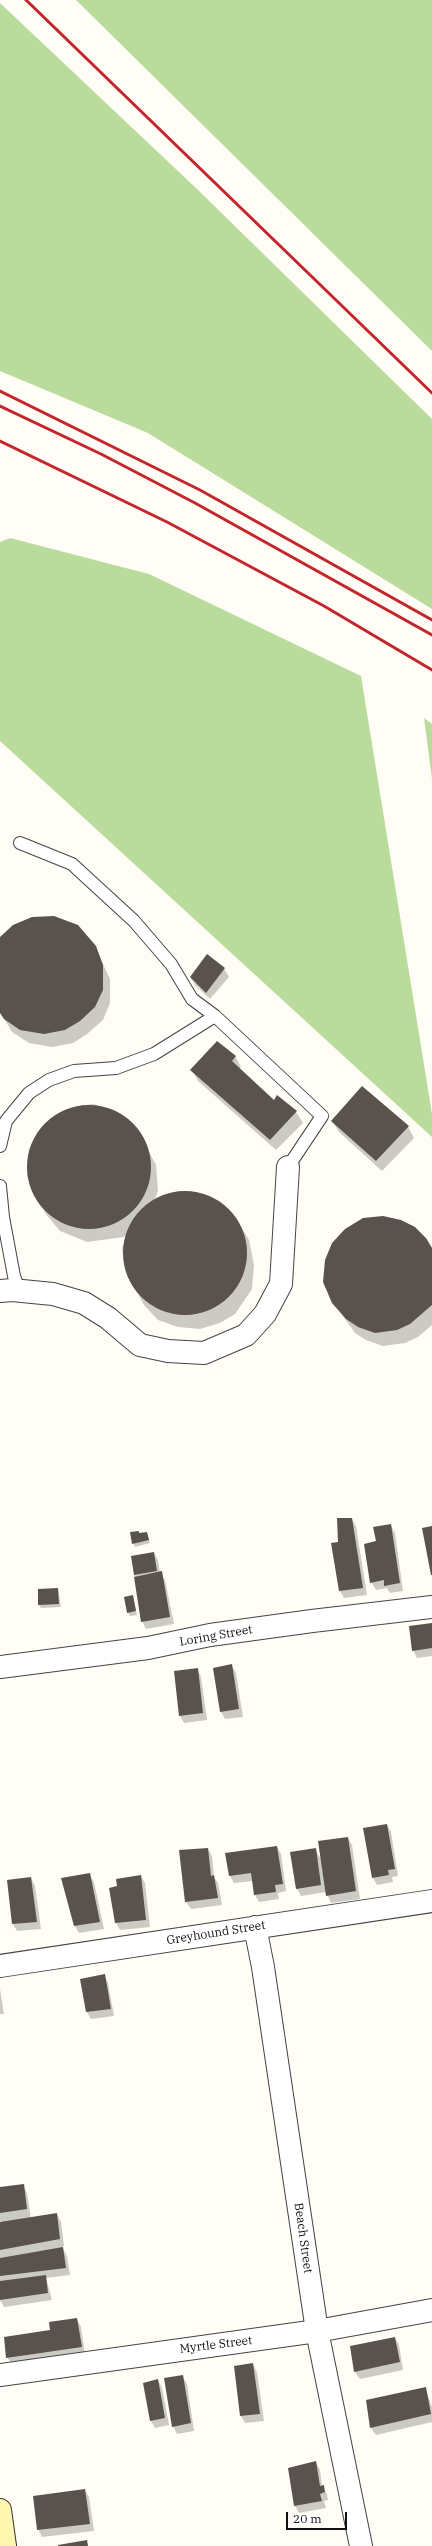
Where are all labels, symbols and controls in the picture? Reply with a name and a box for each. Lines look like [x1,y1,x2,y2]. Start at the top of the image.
street label: Loring Street [178,1623,254,1649]
street label: Greyhound Street [166,1918,266,1948]
street label: Beach Street [291,2202,315,2274]
street label: Myrtle Street [179,2333,253,2357]
scale bar [288,2504,349,2530]
text: 20 m [293,2511,322,2526]

